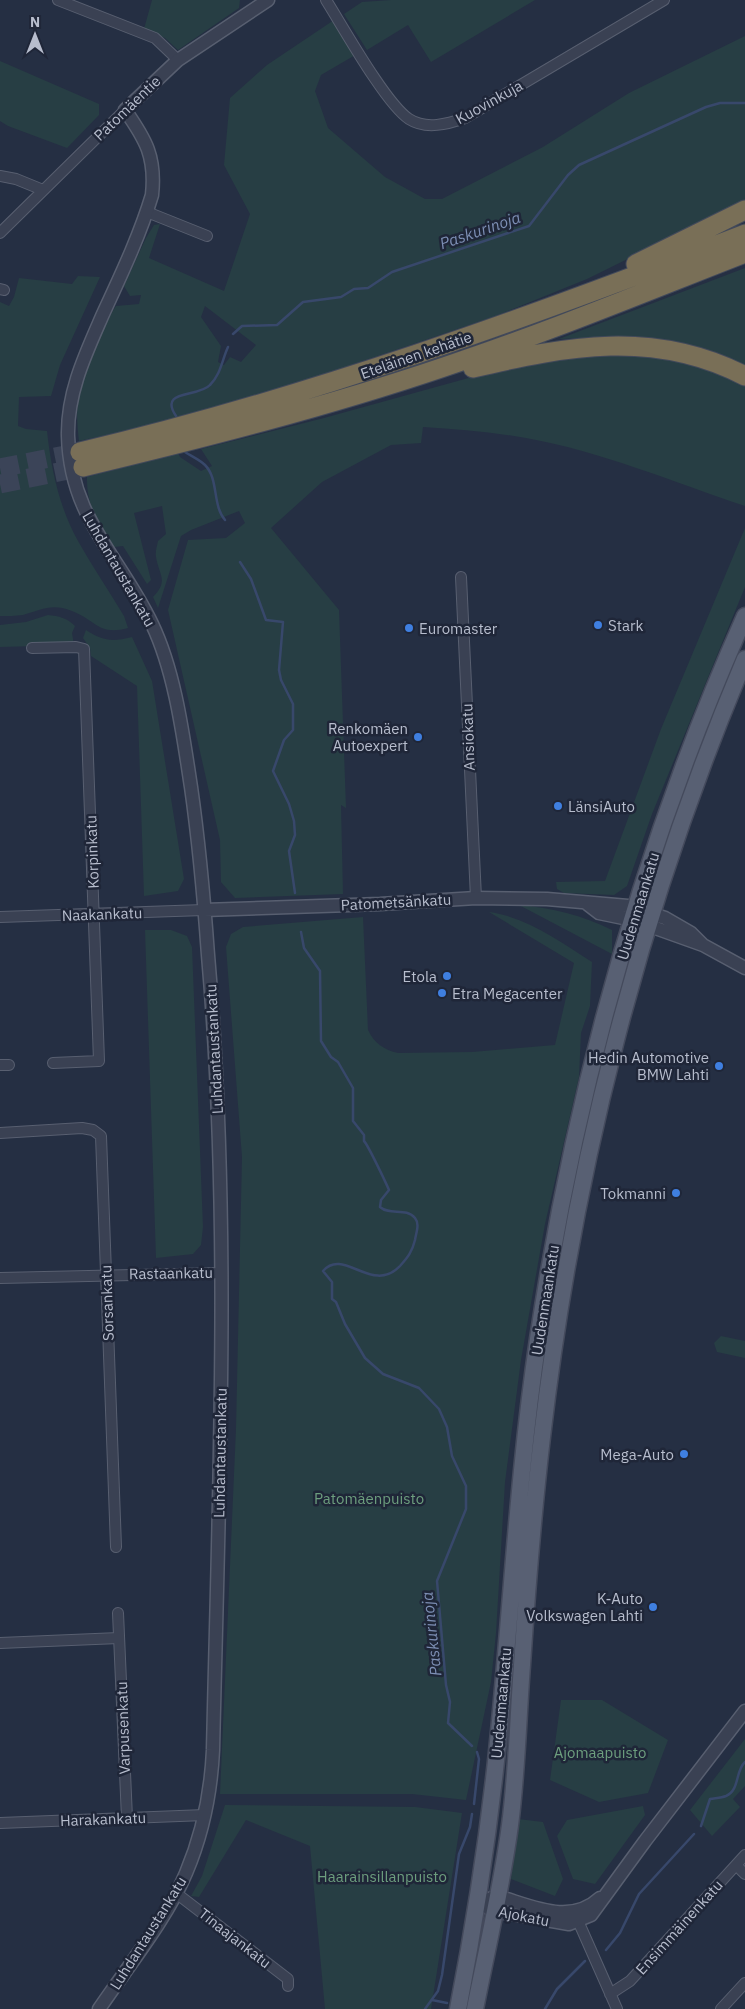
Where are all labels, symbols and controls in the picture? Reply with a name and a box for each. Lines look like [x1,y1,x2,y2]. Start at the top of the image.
north arrow [10,10,60,60]
text: N [30,13,40,31]
street label: Patomäentie [90,71,164,145]
street label: Kuovinkuja [452,76,526,128]
water label: Paskurinoja [437,207,523,253]
street label: Eteläinen kehätie [358,327,474,383]
street label: Luhdantaustankatu [78,508,160,630]
place label: Stark [608,616,643,635]
place label: Euromaster [419,619,498,638]
marker: Stark [592,619,604,631]
marker: Euromaster [403,622,415,634]
street label: Ansiokatu [457,703,479,771]
place label: Renkomäen Autoexpert [328,719,408,755]
marker: Renkomäen Autoexpert [412,731,424,743]
place label: LänsiAuto [568,797,635,816]
marker: LänsiAuto [552,800,564,812]
street label: Korpinkatu [81,815,103,889]
street label: Uudenmaankatu [613,850,663,962]
street label: Patometsänkatu [340,890,452,914]
street label: Naakankatu [61,903,143,925]
place label: Etola [403,967,437,986]
marker: Etola [441,970,453,982]
street label: Luhdantaustankatu [201,984,227,1114]
place label: Etra Megacenter [452,984,563,1003]
marker: Etra Megacenter [436,987,448,999]
place label: Hedin Automotive BMW Lahti [588,1048,709,1084]
marker: Hedin Automotive BMW Lahti [713,1060,725,1072]
place label: Tokmanni [600,1184,666,1203]
marker: Tokmanni [670,1187,682,1199]
street label: Uudenmaankatu [527,1243,563,1357]
street label: Rastaankatu [129,1263,213,1283]
street label: Sorsankatu [96,1265,118,1341]
street label: Luhdantaustankatu [209,1388,231,1518]
place label: Mega-Auto [600,1445,674,1464]
marker: Mega-Auto [678,1448,690,1460]
park label: Patomäenpuisto [314,1489,424,1508]
place label: K-Auto Volkswagen Lahti [526,1589,643,1625]
water label: Paskurinoja [417,1591,445,1677]
marker: K-Auto Volkswagen Lahti [647,1601,659,1613]
street label: Uudenmaankatu [487,1647,515,1759]
street label: Varpusenkatu [112,1681,134,1775]
park label: Ajomaapuisto [554,1743,646,1762]
street label: Harakankatu [60,1808,146,1830]
park label: Haarainsillanpuisto [317,1867,447,1886]
street label: Luhdantaustankatu [105,1873,191,1993]
street label: Ensimmäinenkatu [631,1876,727,1978]
street label: Ajokatu [497,1902,551,1930]
street label: Tinaajankatu [195,1904,275,1972]

